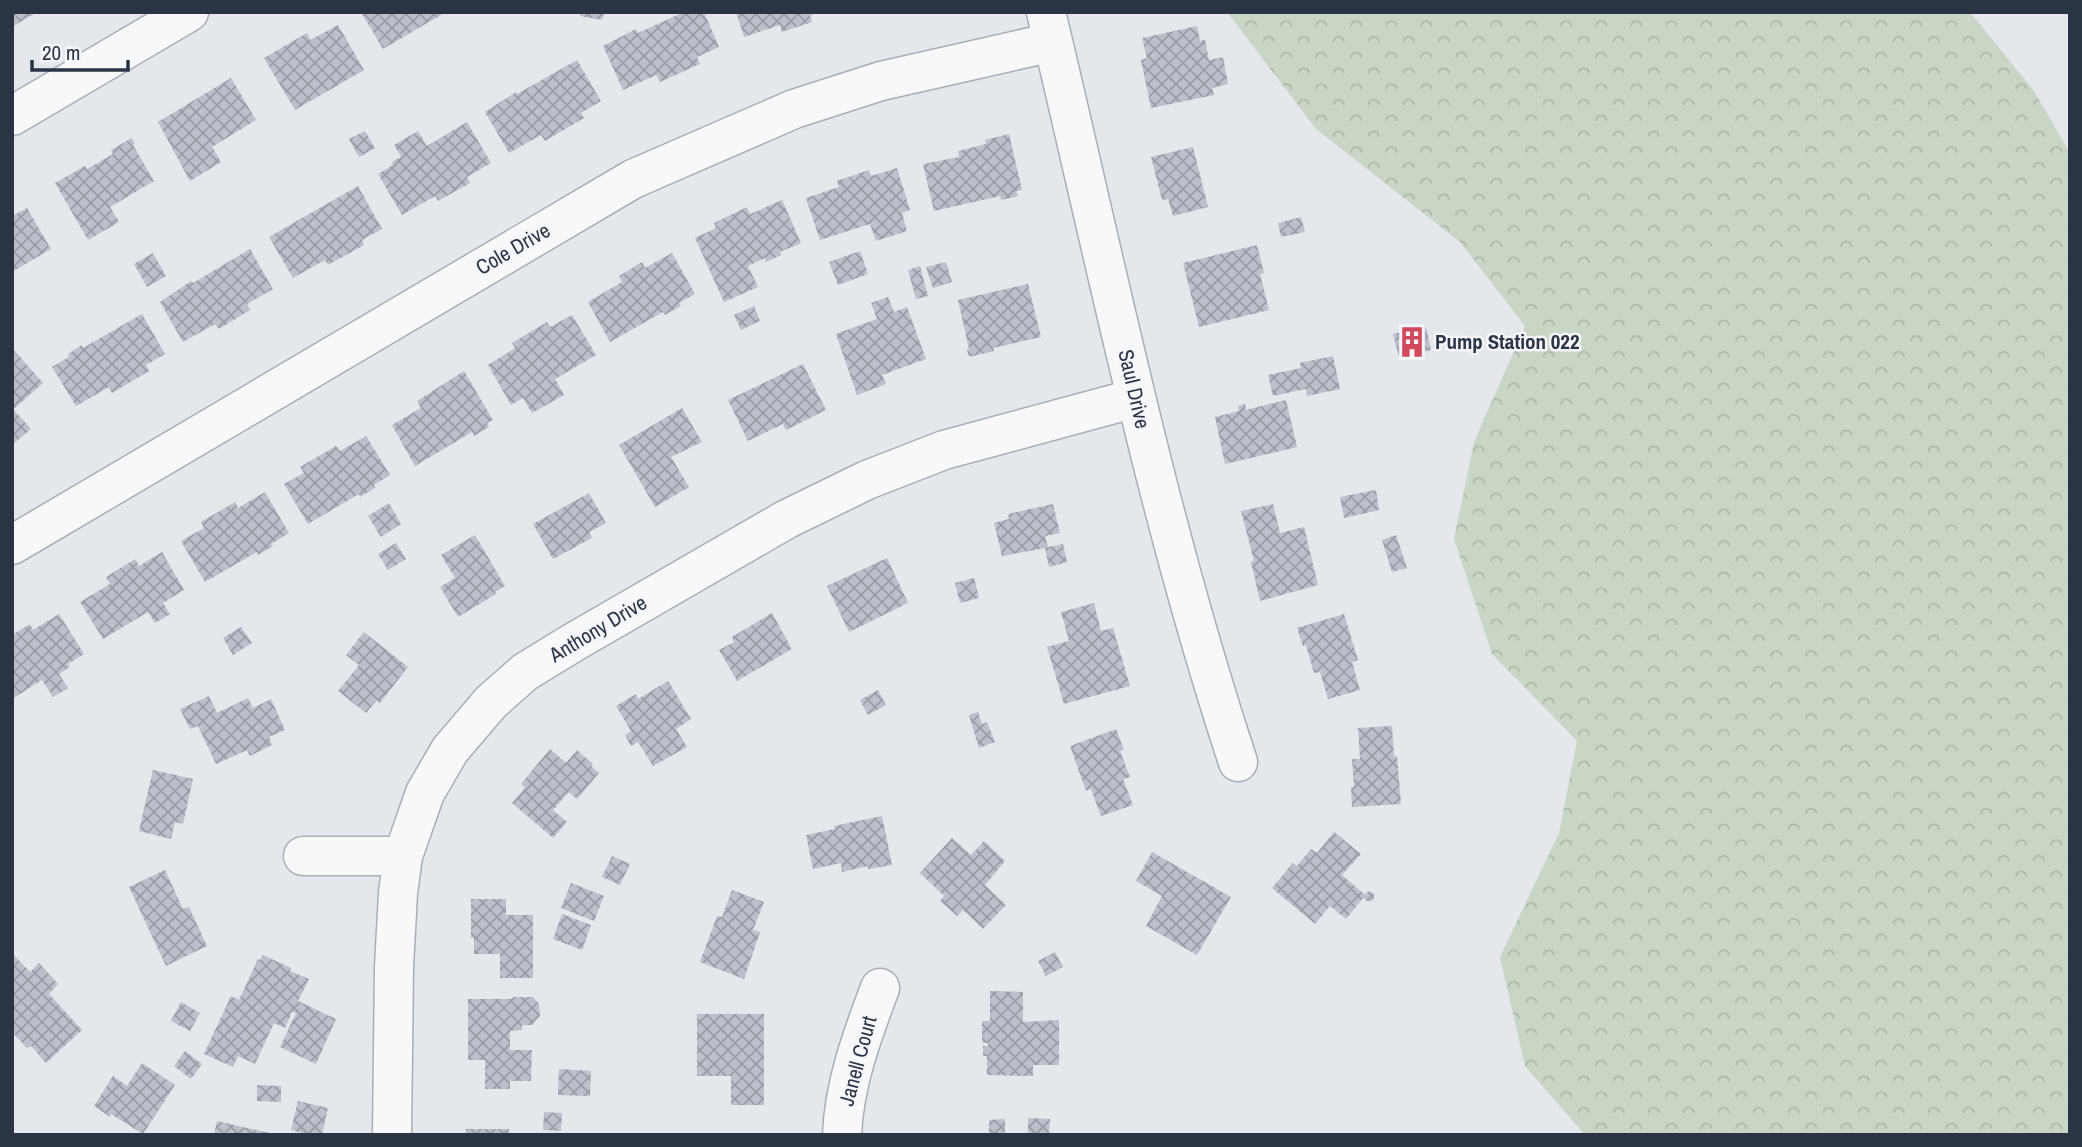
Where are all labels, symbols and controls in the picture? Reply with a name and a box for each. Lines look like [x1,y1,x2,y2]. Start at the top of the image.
scale bar [32,28,128,72]
text: 20 m [42,38,80,67]
street label: Cole Drive [470,216,555,281]
building icon: Pump Station 022 [1395,325,1429,359]
place label: Pump Station 022 [1435,327,1580,356]
street label: Saul Drive [1111,346,1158,431]
street label: Anthony Drive [543,588,652,670]
street label: Janell Court [832,1013,883,1109]

